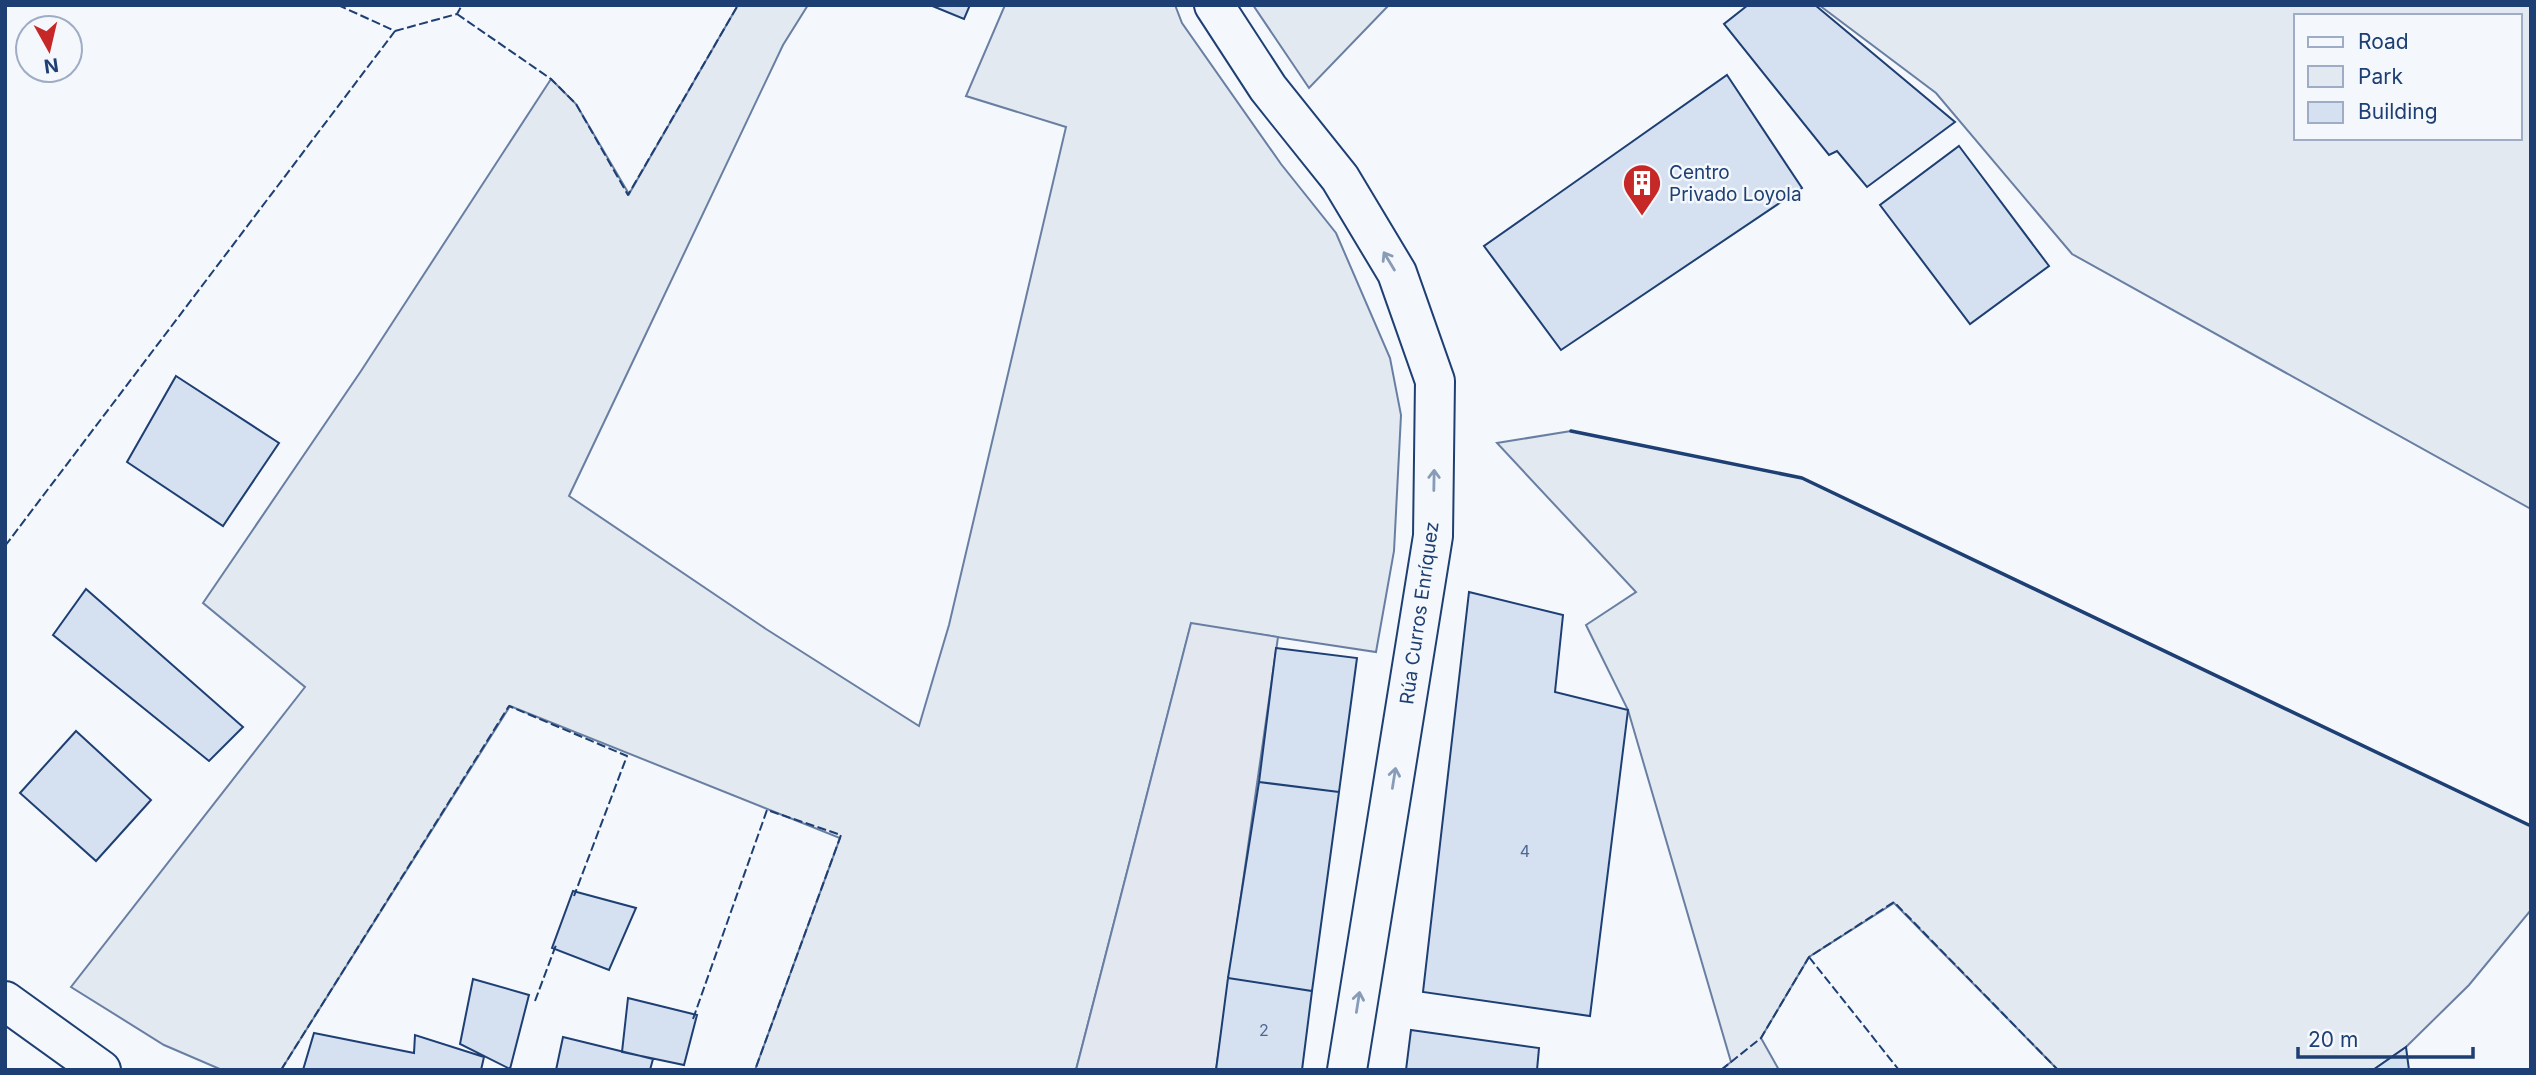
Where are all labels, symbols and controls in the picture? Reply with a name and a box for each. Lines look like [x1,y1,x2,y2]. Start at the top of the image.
north arrow [14,14,84,84]
legend [2294,14,2522,140]
text: Road [2358,29,2409,54]
text: N [43,53,60,78]
text: Park [2358,64,2403,89]
text: Building [2358,99,2438,124]
place label: Centro Privado Loyola [1669,161,1802,206]
building icon: Centro Privado Loyola [1621,162,1663,217]
one-way arrow [1382,252,1396,272]
one-way arrow [1427,469,1441,492]
street label: Rúa Curros Enríquez [1395,520,1444,706]
one-way arrow [1388,767,1401,790]
house number: 4 [1520,841,1530,861]
one-way arrow [1352,991,1365,1014]
scale bar [2298,1016,2473,1060]
house number: 2 [1259,1020,1269,1040]
text: 20 m [2308,1027,2358,1052]

